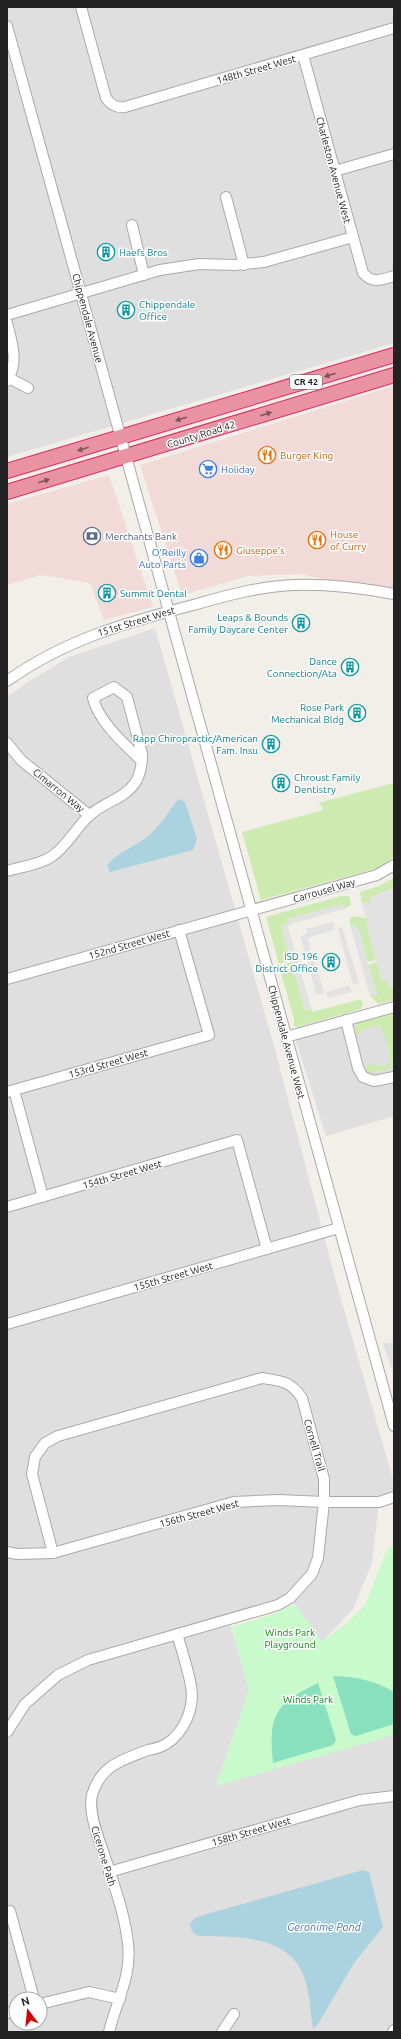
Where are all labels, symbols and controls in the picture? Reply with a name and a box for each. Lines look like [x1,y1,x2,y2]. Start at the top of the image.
street label: 148th Street West [215,53,297,86]
street label: Charleston Avenue West [314,116,353,225]
building icon: Haefs Bros [96,242,116,262]
place label: Haefs Bros [119,247,167,258]
street label: Chippendale Avenue [70,272,105,364]
place label: Chippendale Office [139,299,195,322]
building icon: Chippendale Office [116,300,136,320]
one-way arrow [324,372,336,378]
road number: CR 42 [290,375,322,389]
one-way arrow [261,411,273,417]
one-way arrow [175,416,187,422]
street label: County Road 42 [166,419,237,450]
restaurant icon: Burger King [257,445,277,465]
one-way arrow [76,446,88,452]
place label: Burger King [280,450,333,461]
supermarket icon: Holiday [198,459,218,479]
place label: Holiday [221,464,255,475]
one-way arrow [39,478,51,484]
bank icon: Merchants Bank [82,526,102,546]
place label: House of Curry [330,529,366,552]
restaurant icon: House of Curry [307,530,327,550]
place label: Merchants Bank [105,531,177,542]
restaurant icon: Giuseppe's [213,540,233,560]
place label: Giuseppe's [236,545,284,556]
place label: O'Reilly Auto Parts [139,547,186,570]
shop icon: O'Reilly Auto Parts [189,548,209,568]
building icon: Summit Dental [97,583,117,603]
place label: Summit Dental [120,588,187,599]
street label: 151st Street West [96,604,176,639]
place label: Leaps & Bounds Family Daycare Center [188,612,288,635]
building icon: Leaps & Bounds Family Daycare Center [291,613,311,633]
place label: Dance Connection/Ata [267,656,337,679]
building icon: Dance Connection/Ata [340,657,360,677]
place label: Rose Park Mechanical Bldg [271,702,344,725]
building icon: Rose Park Mechanical Bldg [347,703,367,723]
place label: Rapp Chiropractic/American Fam. Insu [133,733,258,756]
building icon: Rapp Chiropractic/American Fam. Insu [261,734,281,754]
street label: Cimarron Way [31,766,87,815]
place label: Chroust Family Dentistry [294,772,360,795]
building icon: Chroust Family Dentistry [271,773,291,793]
street label: Carrousel Way [292,876,357,905]
street label: 152nd Street West [87,928,171,961]
place label: ISD 196 District Office [255,951,318,974]
building icon: ISD 196 District Office [321,952,341,972]
street label: Chippendale Avenue West [266,984,307,1100]
street label: 153rd Street West [67,1047,149,1080]
street label: 154th Street West [81,1158,163,1191]
street label: 155th Street West [132,1260,214,1293]
street label: Cornell Trail [302,1418,327,1473]
street label: 156th Street West [158,1498,240,1529]
park label: Winds Park Playground [264,1627,316,1650]
park label: Winds Park [283,1694,333,1705]
street label: 158th Street West [210,1815,292,1848]
street label: Cicerone Path [89,1825,118,1888]
water label: Geronime Pond [287,1921,362,1933]
north arrow [8,1991,48,2031]
text: N [20,1994,31,2008]

